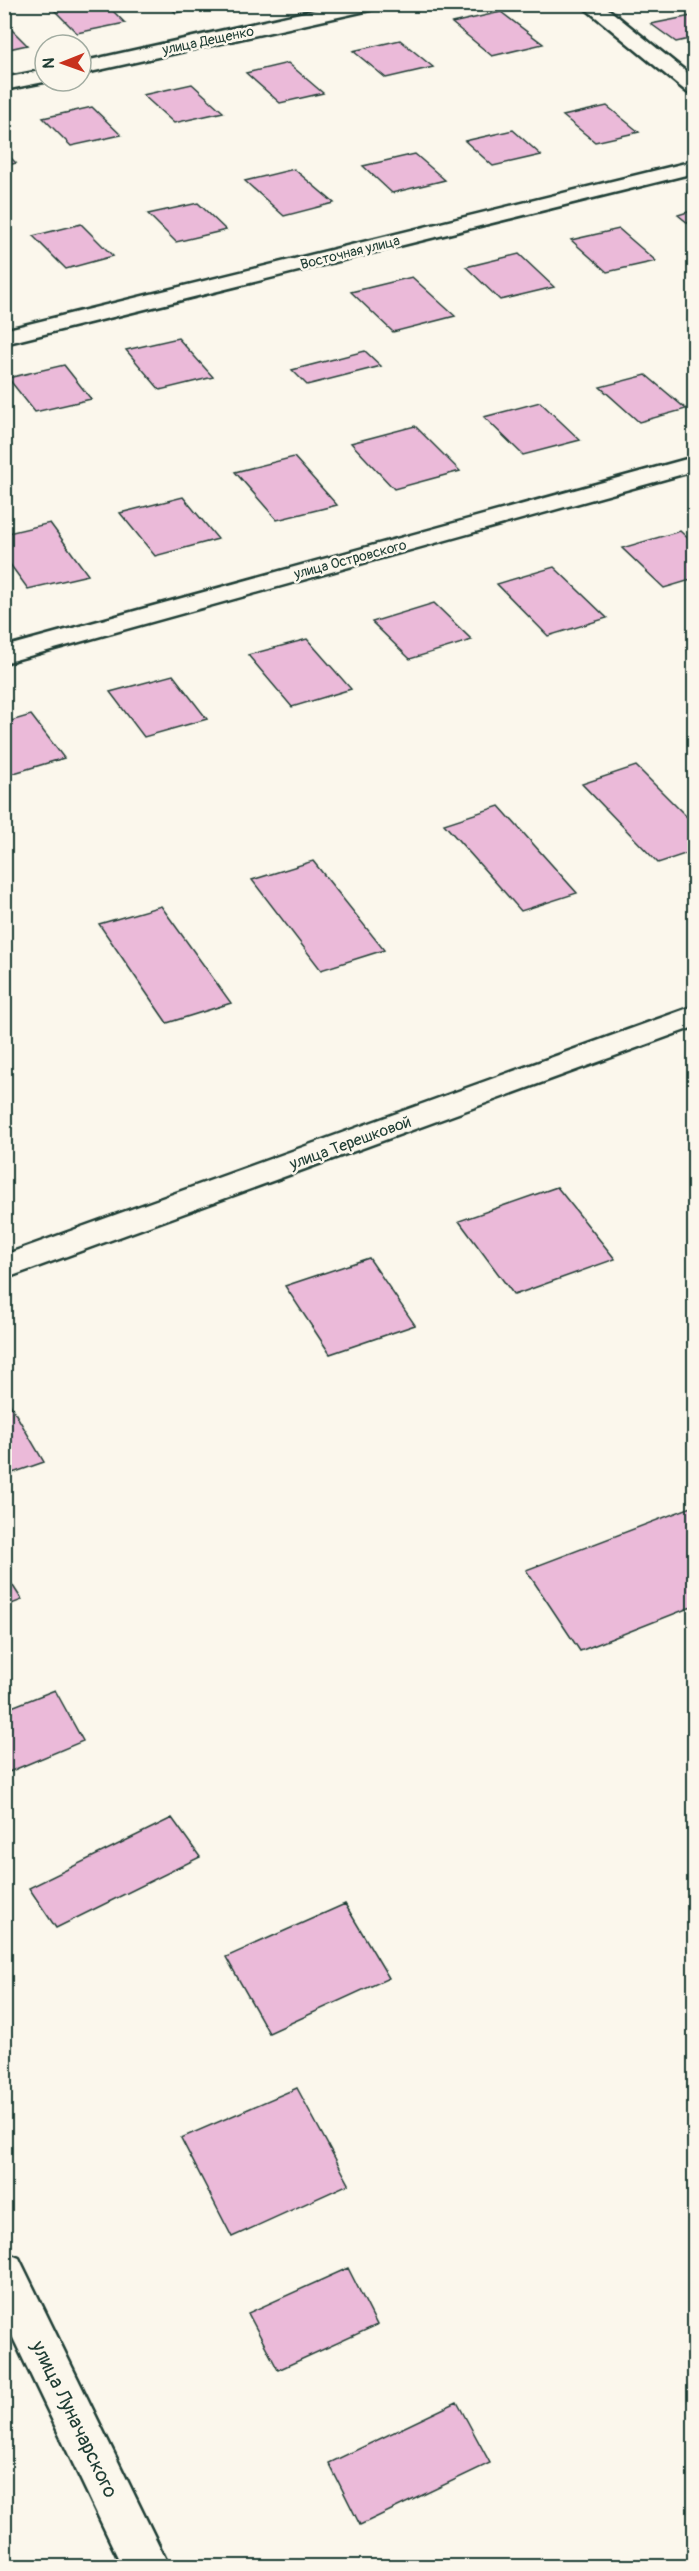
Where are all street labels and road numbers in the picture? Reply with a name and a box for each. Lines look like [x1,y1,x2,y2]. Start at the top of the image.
street label: улица Дещенко [160,22,256,59]
street label: Восточная улица [299,232,402,273]
street label: улица Островского [291,536,409,583]
street label: улица Терешковой [286,1112,414,1175]
street label: улица Луначарского [25,2336,124,2502]

